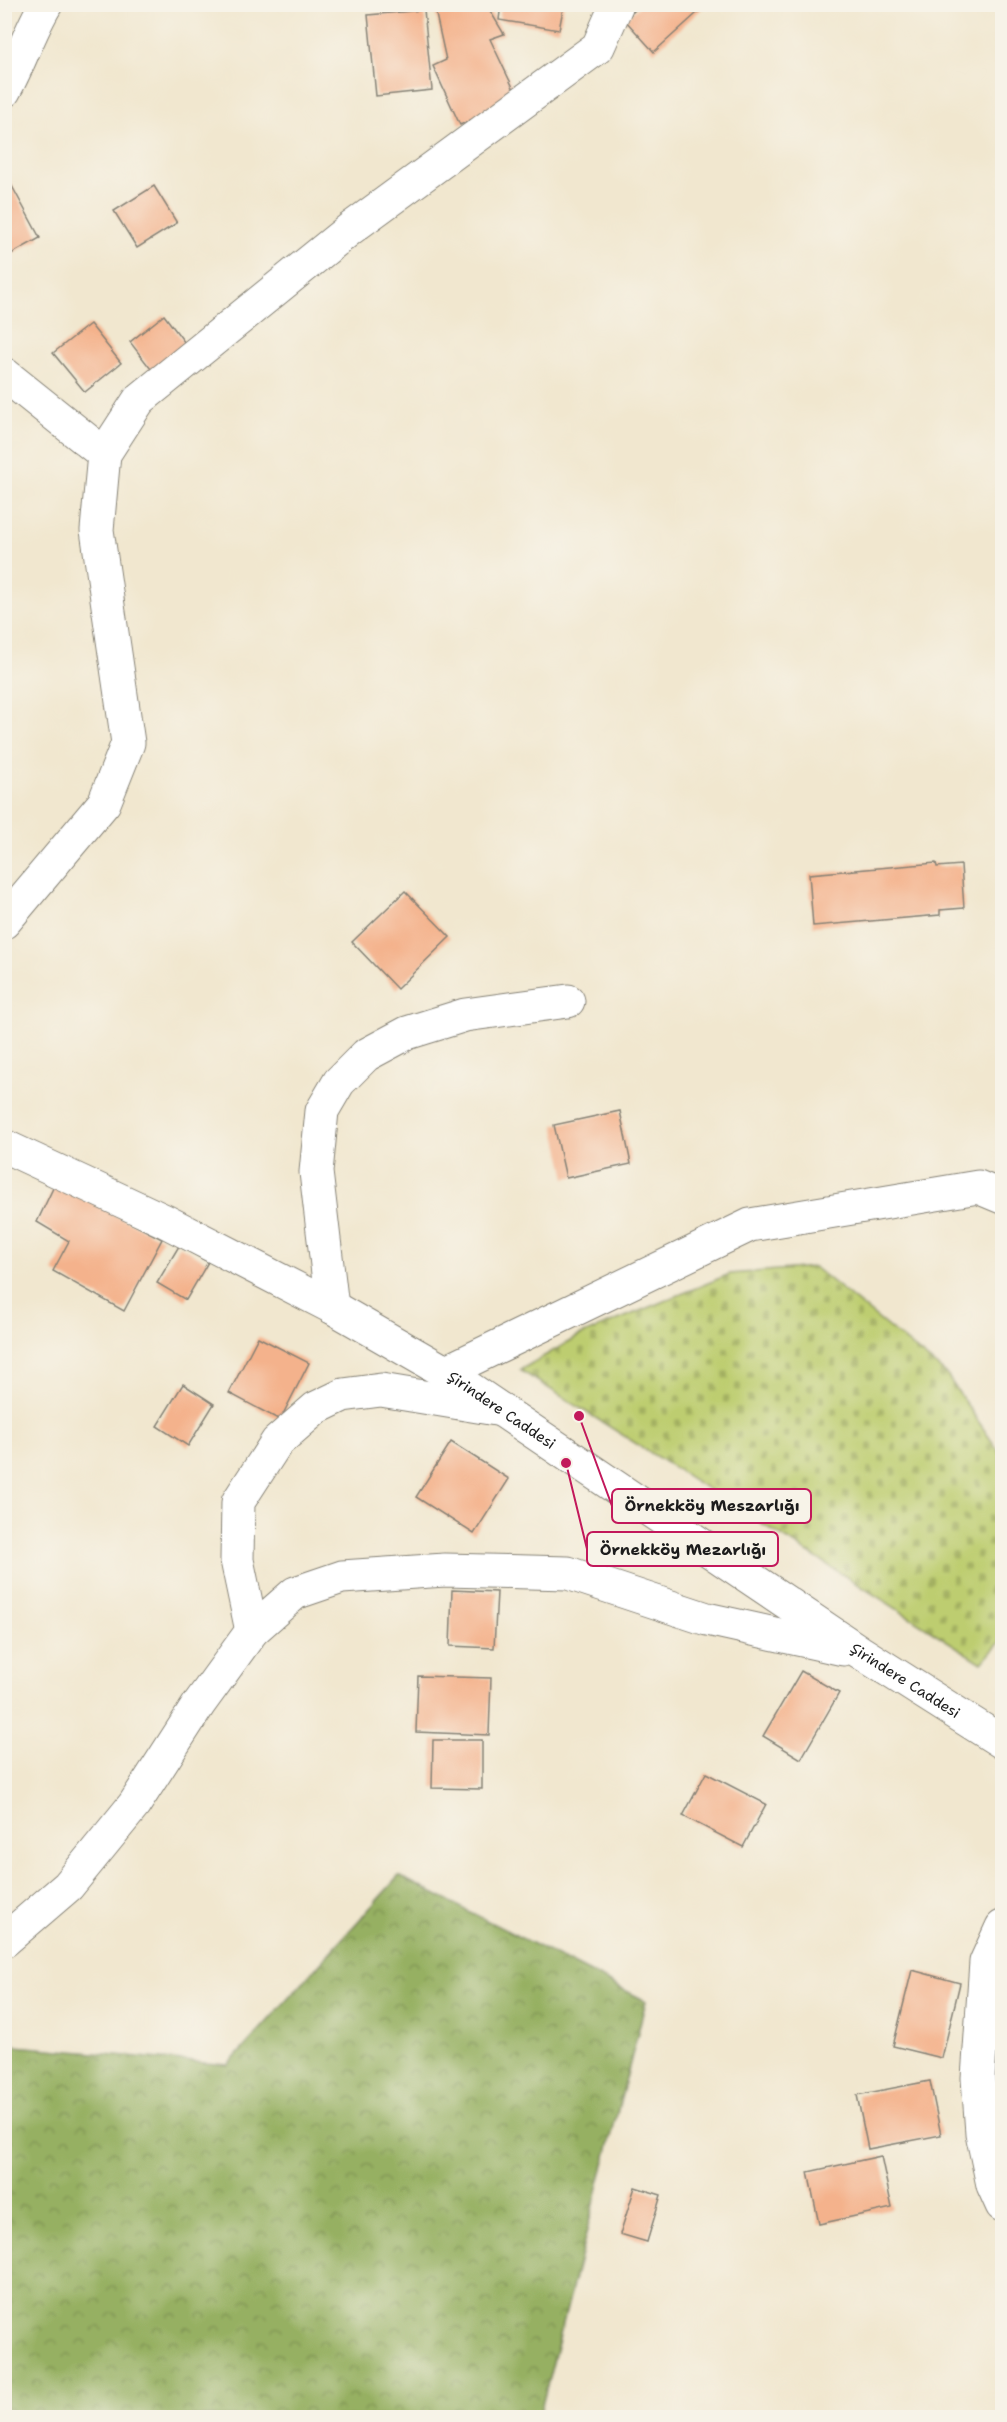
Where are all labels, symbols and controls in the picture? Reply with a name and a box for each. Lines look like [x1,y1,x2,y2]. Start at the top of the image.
street label: Şirindere Caddesi [444,1367,559,1454]
callout: Örnekköy Meszarlığı [612,1489,811,1523]
text: Örnekköy Meszarlığı [624,1495,800,1516]
callout: Örnekköy Mezarlığı [587,1532,778,1566]
text: Örnekköy Mezarlığı [600,1539,766,1560]
street label: Şirindere Caddesi [846,1638,964,1723]

